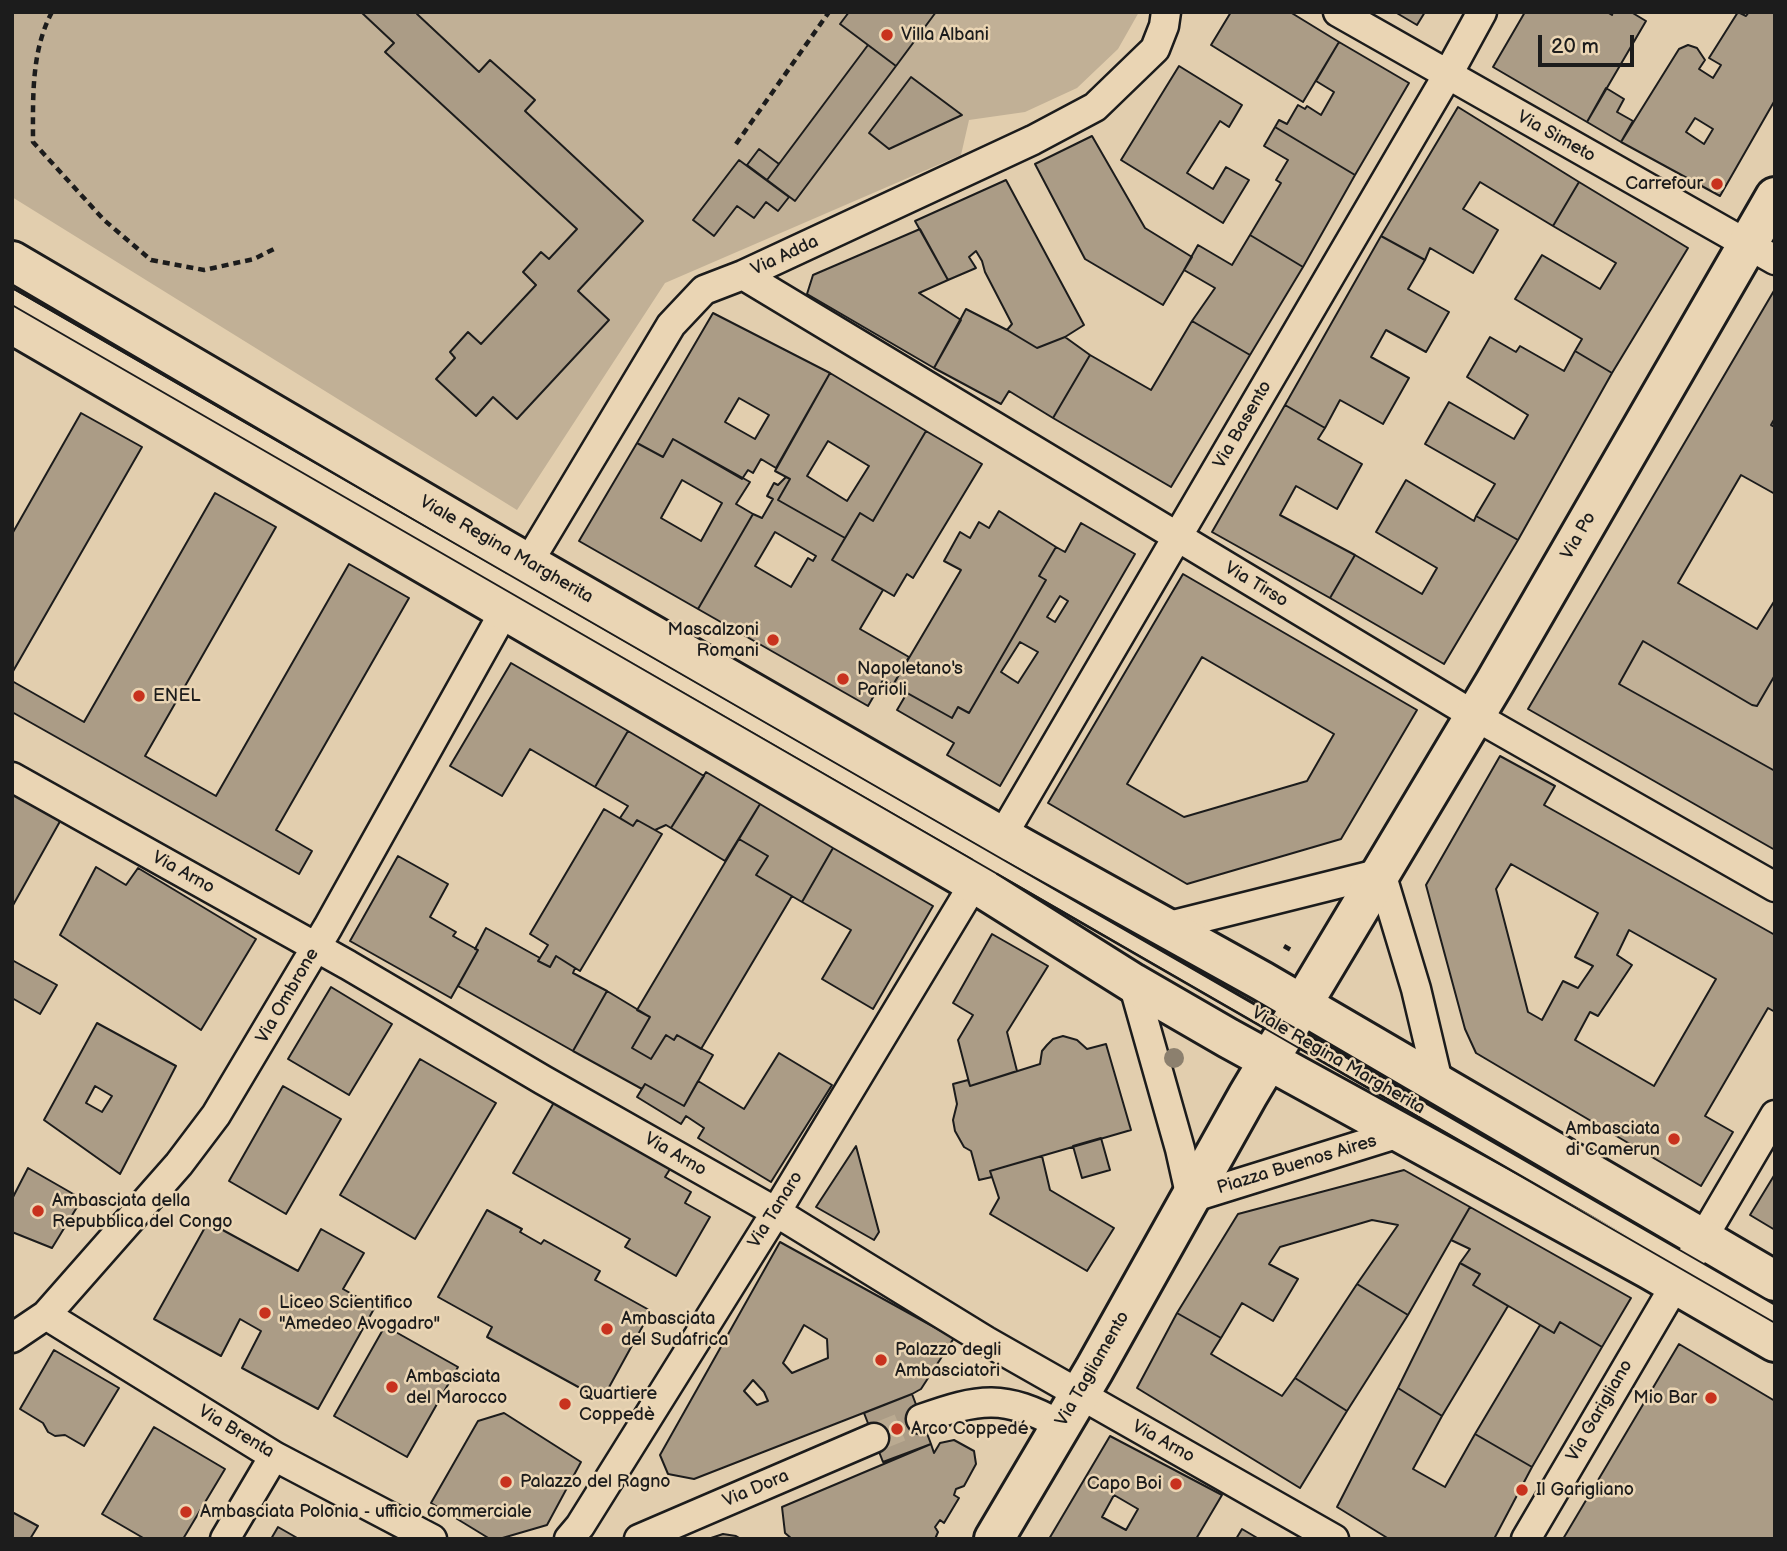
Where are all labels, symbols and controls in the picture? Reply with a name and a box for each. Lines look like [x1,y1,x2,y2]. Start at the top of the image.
scale bar [1542,21,1638,65]
place label: Villa Albani [901,24,989,46]
marker: Villa Albani [879,27,895,43]
text: 20 m [1551,34,1599,59]
street label: Via Simeto [1513,107,1599,167]
place label: Carrefour [1625,173,1703,195]
marker: Carrefour [1709,176,1725,192]
street label: Via Adda [748,231,822,281]
street label: Via Basento [1209,377,1277,473]
street label: Viale Regina Margherita [415,491,597,609]
street label: Via Po [1557,508,1601,564]
street label: Via Tirso [1220,558,1292,612]
place label: Mascalzoni Romani [668,619,759,662]
marker: Mascalzoni Romani [765,632,781,648]
place label: Napoletano's Parioli [857,658,963,700]
marker: Napoletano's Parioli [835,671,851,687]
place label: ENEL [153,685,201,707]
marker: ENEL [131,688,147,704]
street label: Via Arno [148,847,218,899]
street label: Via Ombrone [252,944,324,1048]
street label: Viale Regina Margherita [1247,1002,1429,1120]
place label: Ambasciata di Camerun [1565,1118,1660,1160]
street label: Via Arno [640,1129,710,1181]
street label: Piazza Buenos Aires [1215,1130,1379,1200]
marker: Ambasciata di Camerun [1666,1131,1682,1147]
street label: Via Tanaro [744,1168,808,1252]
place label: Ambasciata della Repubblica del Congo [52,1190,233,1232]
marker: Ambasciata della Repubblica del Congo [30,1203,46,1219]
place label: Liceo Scientifico "Amedeo Avogadro" [279,1292,440,1334]
marker: Liceo Scientifico "Amedeo Avogadro" [257,1305,273,1321]
place label: Ambasciata del Sudafrica [621,1308,728,1350]
street label: Via Tagliamento [1051,1308,1135,1430]
marker: Ambasciata del Sudafrica [599,1321,615,1337]
place label: Palazzo degli Ambasciatori [895,1339,1002,1382]
marker: Palazzo degli Ambasciatori [873,1352,889,1368]
street label: Via Garigliano [1562,1356,1638,1466]
place label: Ambasciata del Marocco [406,1366,507,1408]
marker: Ambasciata del Marocco [384,1379,400,1395]
place label: Quartiere Coppedè [579,1383,657,1426]
place label: Mio Bar [1633,1387,1697,1409]
marker: Mio Bar [1703,1390,1719,1406]
marker: Quartiere Coppedè [557,1396,573,1412]
street label: Via Brenta [194,1401,278,1463]
street label: Via Arno [1128,1416,1198,1468]
place label: Arco Coppedé [911,1418,1029,1440]
marker: Arco Coppedé [889,1421,905,1437]
street label: Via Dora [720,1465,792,1513]
place label: Palazzo del Ragno [520,1471,671,1493]
place label: Capo Boi [1087,1473,1162,1495]
marker: Palazzo del Ragno [498,1474,514,1490]
marker: Capo Boi [1168,1476,1184,1492]
place label: Il Garigliano [1536,1479,1634,1501]
marker: Il Garigliano [1514,1482,1530,1498]
place label: Ambasciata Polonia - ufficio commerciale [200,1501,532,1523]
marker: Ambasciata Polonia - ufficio commerciale [178,1504,194,1520]

